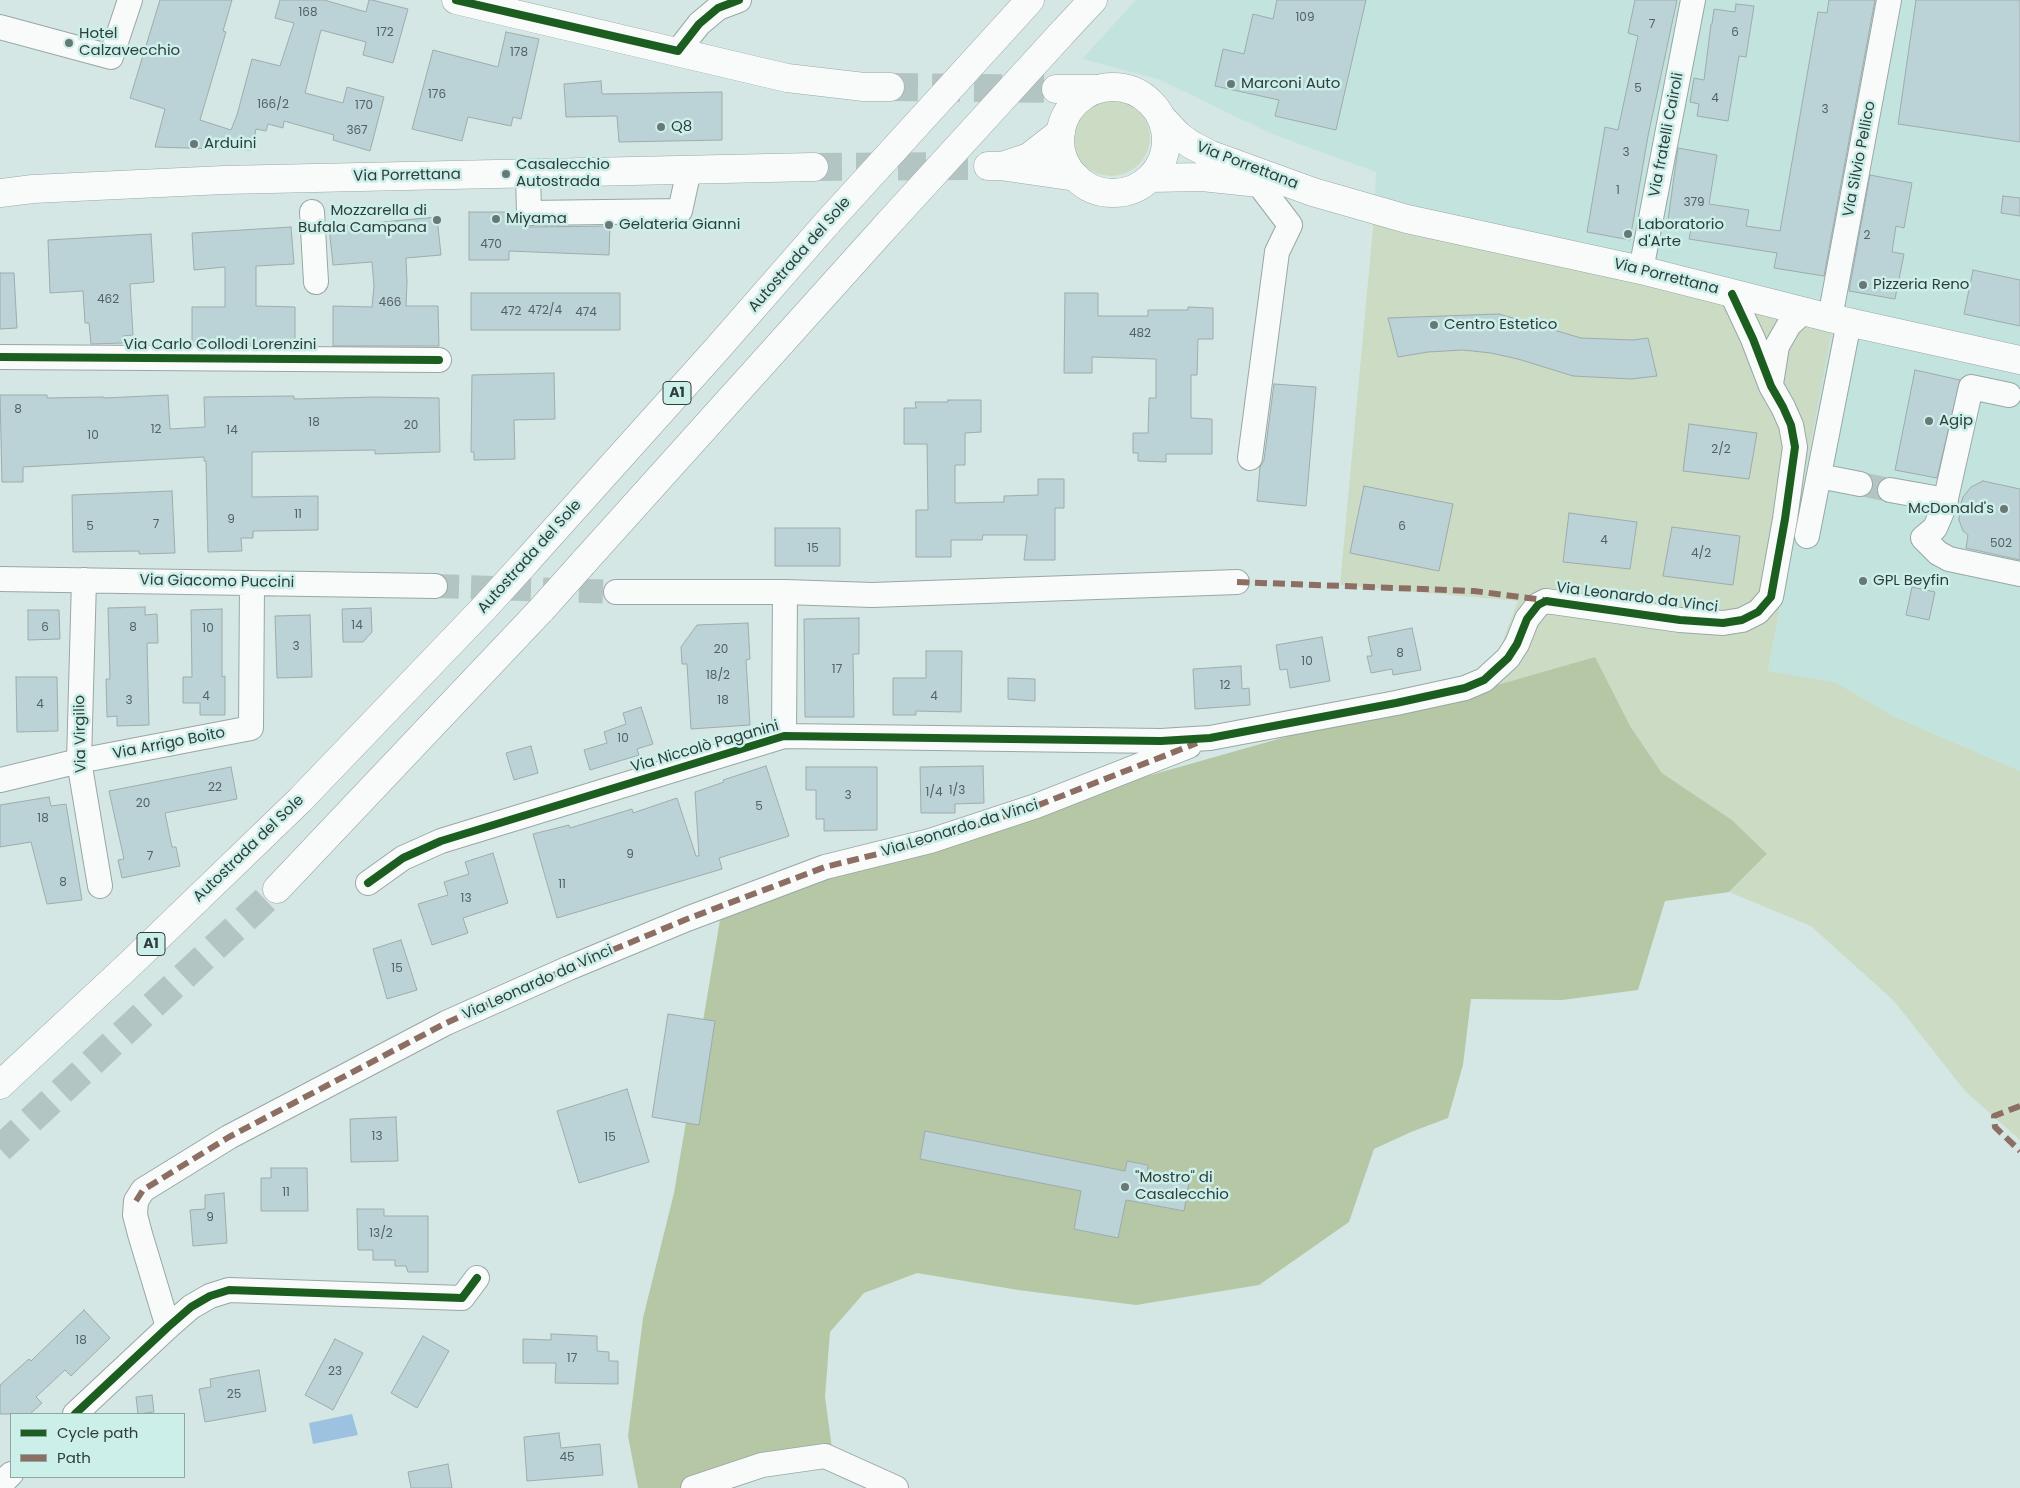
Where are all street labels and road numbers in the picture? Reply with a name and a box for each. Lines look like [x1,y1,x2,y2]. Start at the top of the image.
street label: Via fratelli Cairoli [1646,71,1688,199]
street label: Via Silvio Pellico [1840,100,1880,218]
street label: Via Porrettana [1194,138,1300,194]
street label: Via Porrettana [353,166,461,186]
street label: Autostrada del Sole [745,194,855,316]
street label: Via Porrettana [1612,255,1720,299]
street label: Via Carlo Collodi Lorenzini [124,336,316,354]
road number: A1 [663,382,691,404]
street label: Autostrada del Sole [474,497,586,617]
street label: Via Giacomo Puccini [139,572,295,592]
street label: Via Leonardo da Vinci [1555,579,1719,617]
street label: Via Virgilio [71,695,91,773]
street label: Via Niccolò Paganini [629,717,781,777]
street label: Via Arrigo Boito [111,724,227,764]
street label: Autostrada del Sole [190,792,308,906]
street label: Via Leonardo da Vinci [879,797,1041,861]
road number: A1 [137,932,165,956]
street label: Via Leonardo da Vinci [460,942,616,1024]

